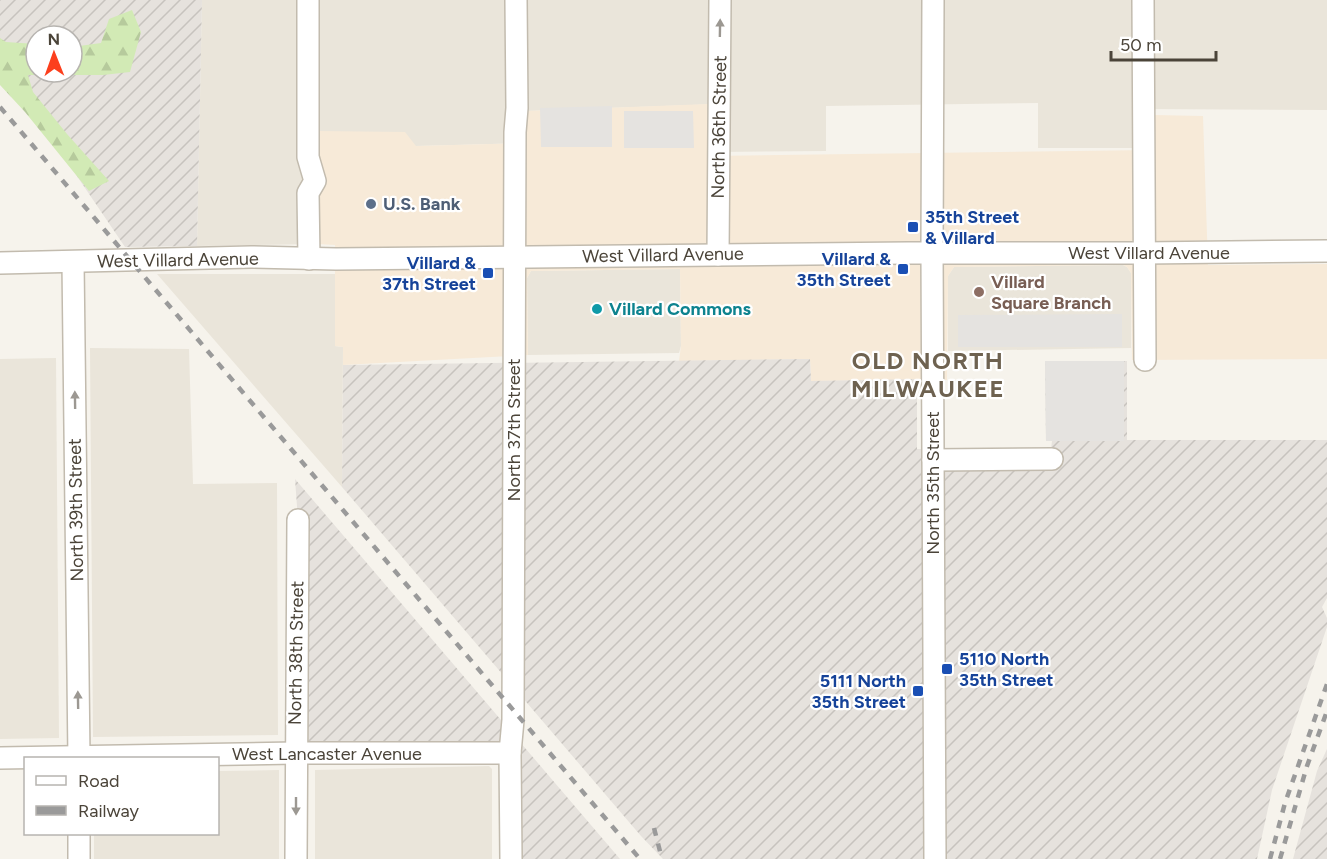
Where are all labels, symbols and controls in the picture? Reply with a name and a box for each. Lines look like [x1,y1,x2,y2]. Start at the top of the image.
one-way arrow [715,19,725,38]
north arrow [24,24,84,84]
scale bar [1111,24,1216,62]
text: N [47,30,60,49]
text: 50 m [1120,34,1162,56]
street label: North 36th Street [707,55,731,199]
place label: U.S. Bank [383,193,461,215]
marker: U.S. Bank [364,197,378,211]
place label: 35th Street & Villard [925,206,1019,249]
marker: 35th Street & Villard [906,220,920,234]
street label: West Villard Avenue [1068,242,1230,264]
street label: West Villard Avenue [582,243,744,267]
street label: West Villard Avenue [97,248,259,272]
place label: Villard & 35th Street [797,248,891,291]
place label: Villard & 37th Street [382,252,476,295]
marker: Villard & 35th Street [896,262,910,276]
marker: Villard & 37th Street [481,266,495,280]
place label: Villard Square Branch [991,271,1111,314]
marker: Villard Square Branch [972,285,986,299]
place label: Villard Commons [609,298,752,320]
marker: Villard Commons [590,302,604,316]
district label: OLD NORTH MILWAUKEE [851,346,1005,403]
street label: North 37th Street [503,358,525,501]
one-way arrow [70,391,80,410]
street label: North 35th Street [922,411,944,555]
street label: North 39th Street [64,438,88,582]
street label: North 38th Street [284,580,308,725]
place label: 5110 North 35th Street [959,648,1053,691]
marker: 5110 North 35th Street [940,662,954,676]
place label: 5111 North 35th Street [812,670,906,713]
marker: 5111 North 35th Street [911,684,925,698]
one-way arrow [73,691,83,710]
street label: West Lancaster Avenue [232,743,422,765]
legend [24,757,219,835]
text: Road [78,770,119,792]
one-way arrow [291,797,301,816]
text: Railway [78,800,140,822]

